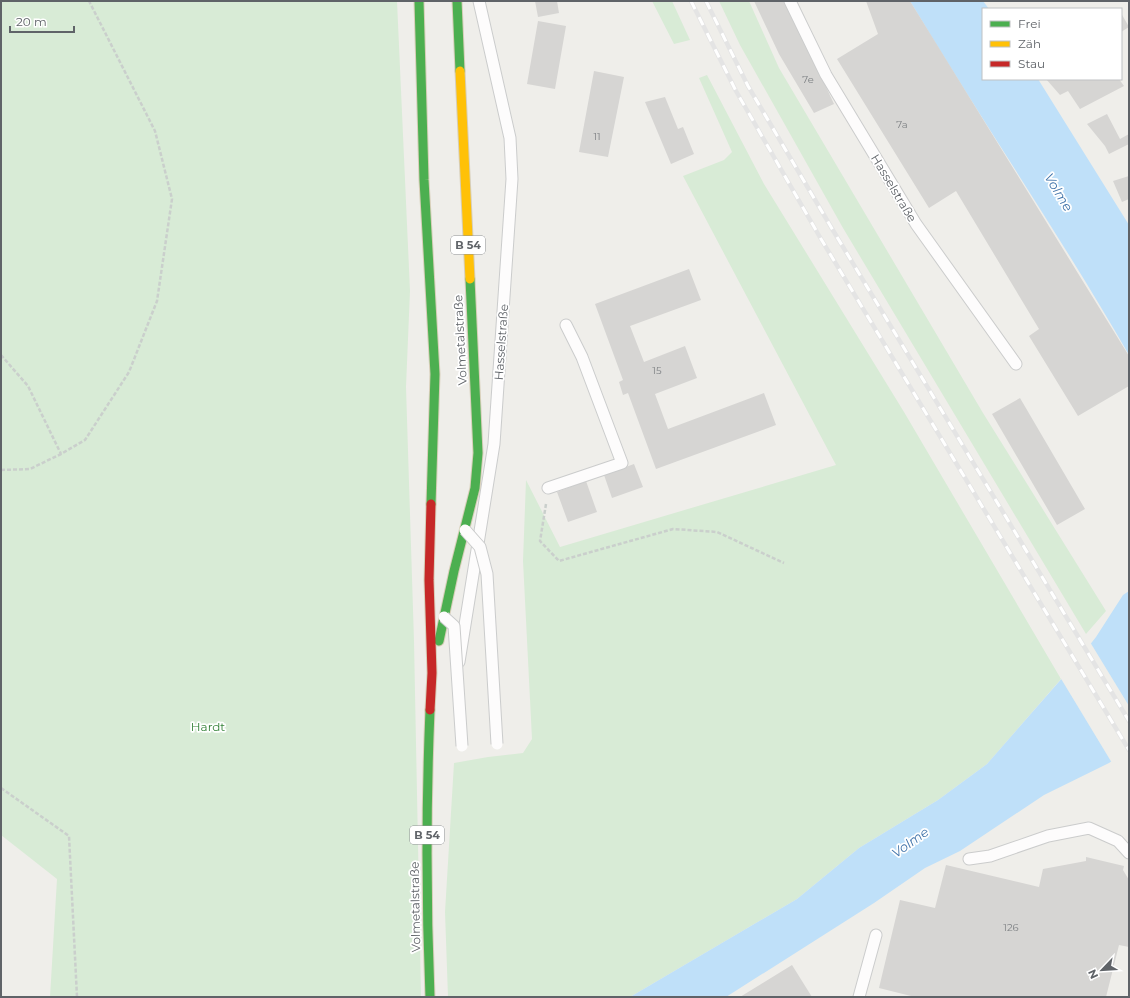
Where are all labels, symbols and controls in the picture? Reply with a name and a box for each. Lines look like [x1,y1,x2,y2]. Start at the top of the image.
scale bar [10,8,74,34]
legend [982,8,1122,80]
text: 20 m [16,14,47,29]
text: Frei [1018,16,1041,31]
text: Zäh [1018,36,1041,51]
text: Stau [1018,56,1045,71]
house number: 7e [802,73,814,86]
house number: 7a [896,118,908,131]
house number: 11 [593,130,601,143]
street label: Hasselstraße [868,151,920,225]
water label: Volme [1041,170,1077,214]
road number: B 54 [451,236,485,254]
street label: Volmetalstraße [450,294,470,386]
street label: Hasselstraße [491,303,511,381]
house number: 15 [652,364,662,377]
park label: Hardt [191,719,225,734]
water label: Volme [888,823,932,861]
road number: B 54 [410,826,444,844]
street label: Volmetalstraße [407,861,423,953]
house number: 126 [1003,921,1019,934]
north arrow [1082,950,1122,990]
text: N [1085,967,1101,981]

